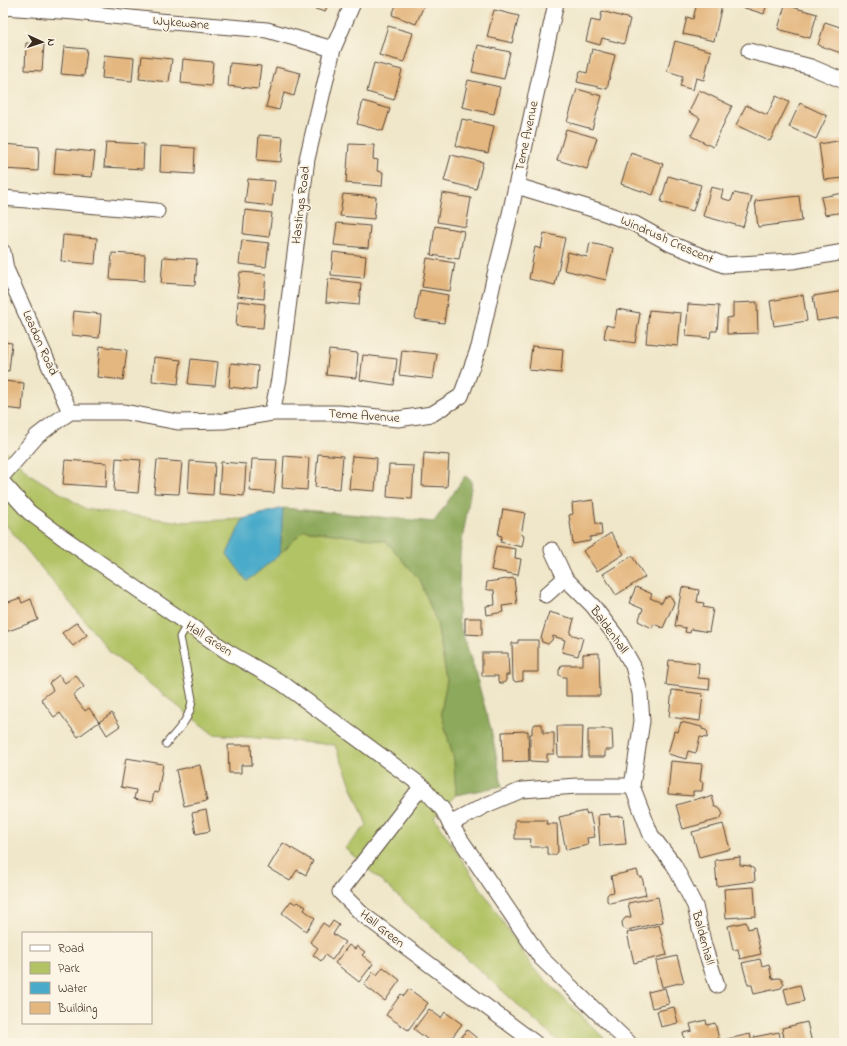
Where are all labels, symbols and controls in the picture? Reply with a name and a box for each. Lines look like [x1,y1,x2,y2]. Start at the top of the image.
street label: Wykewane [152,11,210,36]
north arrow [22,22,62,62]
text: N [43,38,59,47]
street label: Teme Avenue [510,99,544,173]
street label: Hastings Road [287,164,316,245]
street label: Windrush Crescent [617,211,717,269]
street label: Leadon Road [17,307,63,379]
street label: Teme Avenue [328,404,400,428]
street label: Baldenhall [585,601,633,658]
street label: Hall Green [182,617,236,661]
street label: Hall Green [355,905,409,953]
street label: Baldenhall [686,908,719,967]
legend [22,932,152,1024]
text: Road [58,940,84,958]
text: Park [58,960,80,978]
text: Water [58,980,87,998]
text: Building [57,1000,97,1019]

